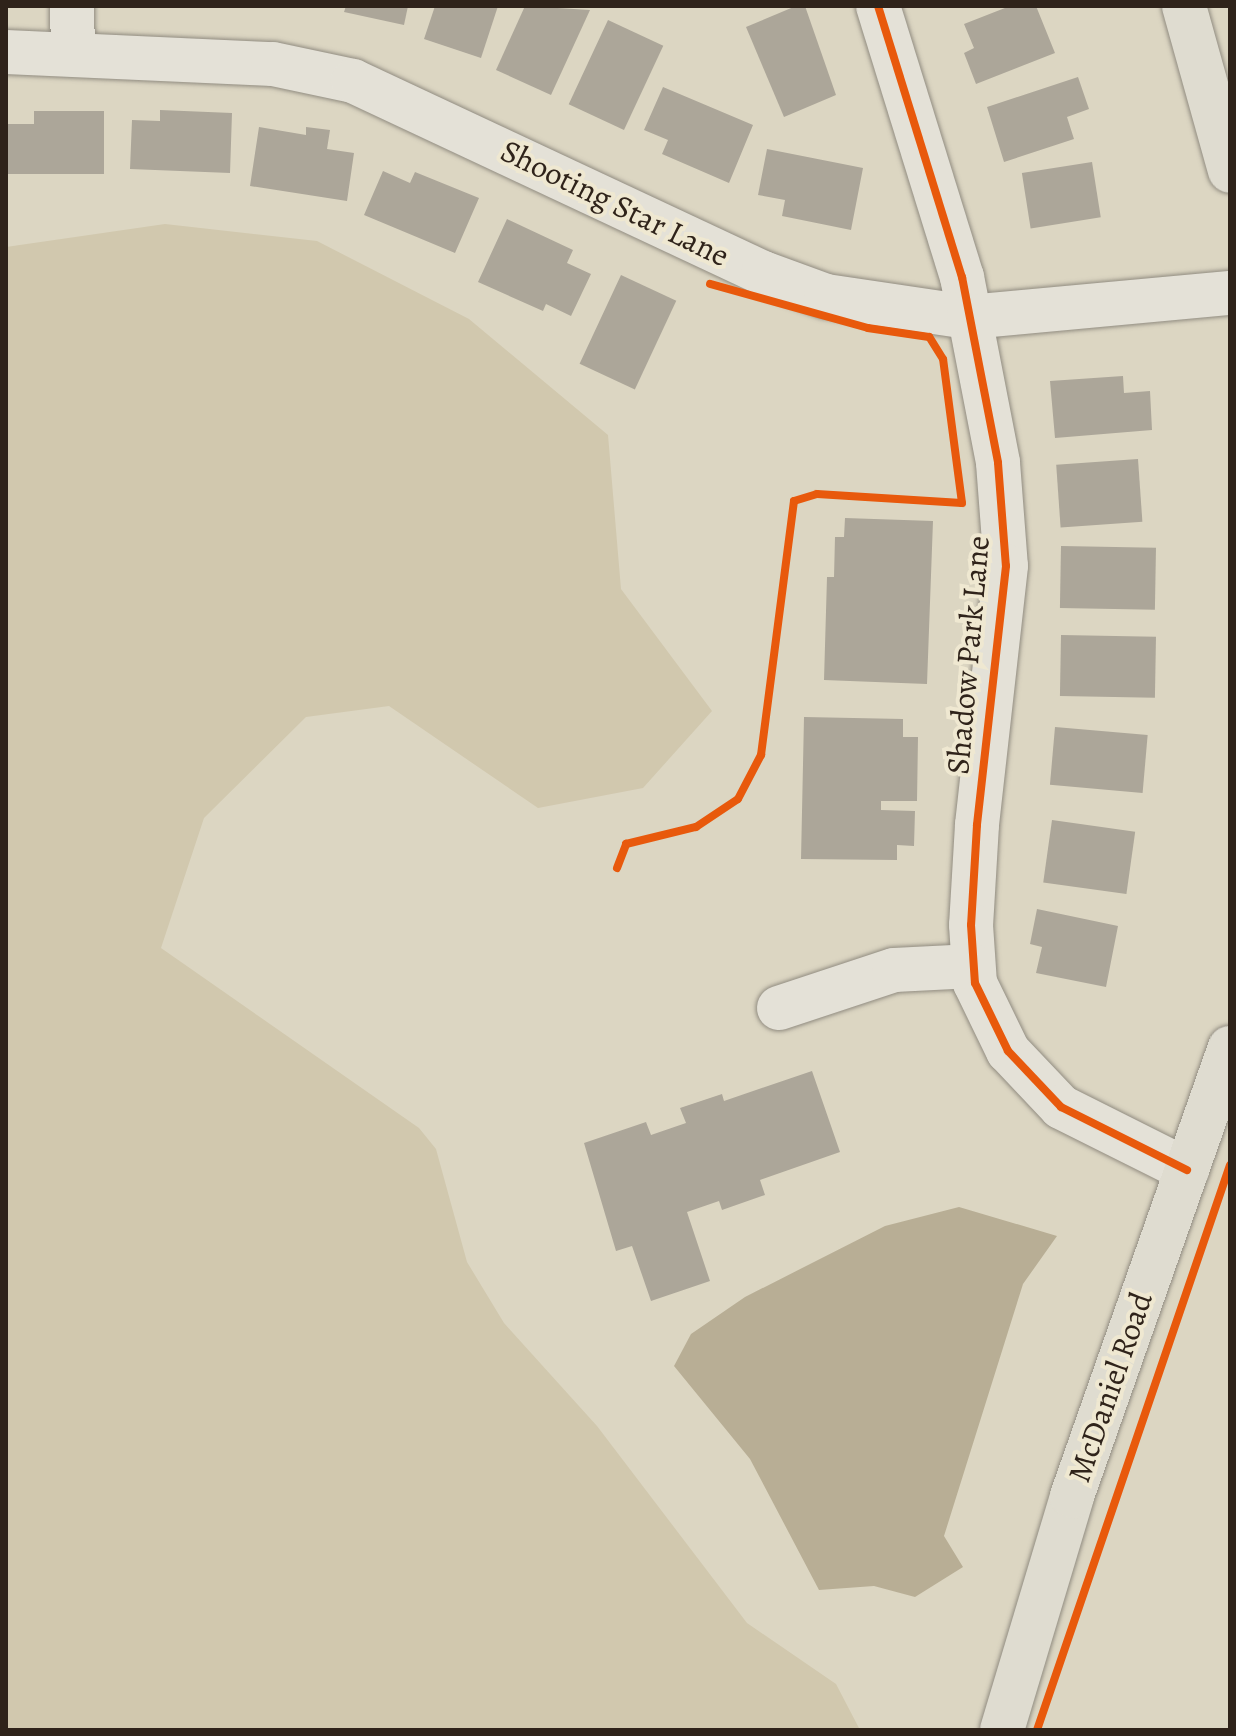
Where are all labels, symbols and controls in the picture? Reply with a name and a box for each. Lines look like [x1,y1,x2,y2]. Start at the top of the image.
street label: Shooting Star Lane [495,131,735,275]
street label: Shadow Park Lane [938,534,998,776]
street label: McDaniel Road [1060,1287,1160,1487]

